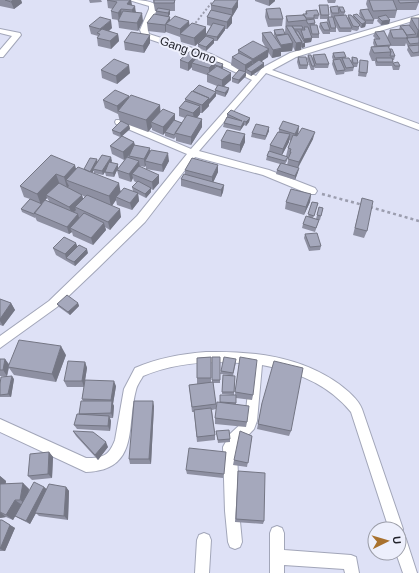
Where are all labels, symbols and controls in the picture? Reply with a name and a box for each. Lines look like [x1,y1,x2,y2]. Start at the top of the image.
street label: Gang Omo [158,33,218,67]
north arrow [367,521,407,561]
text: U [391,536,403,545]

